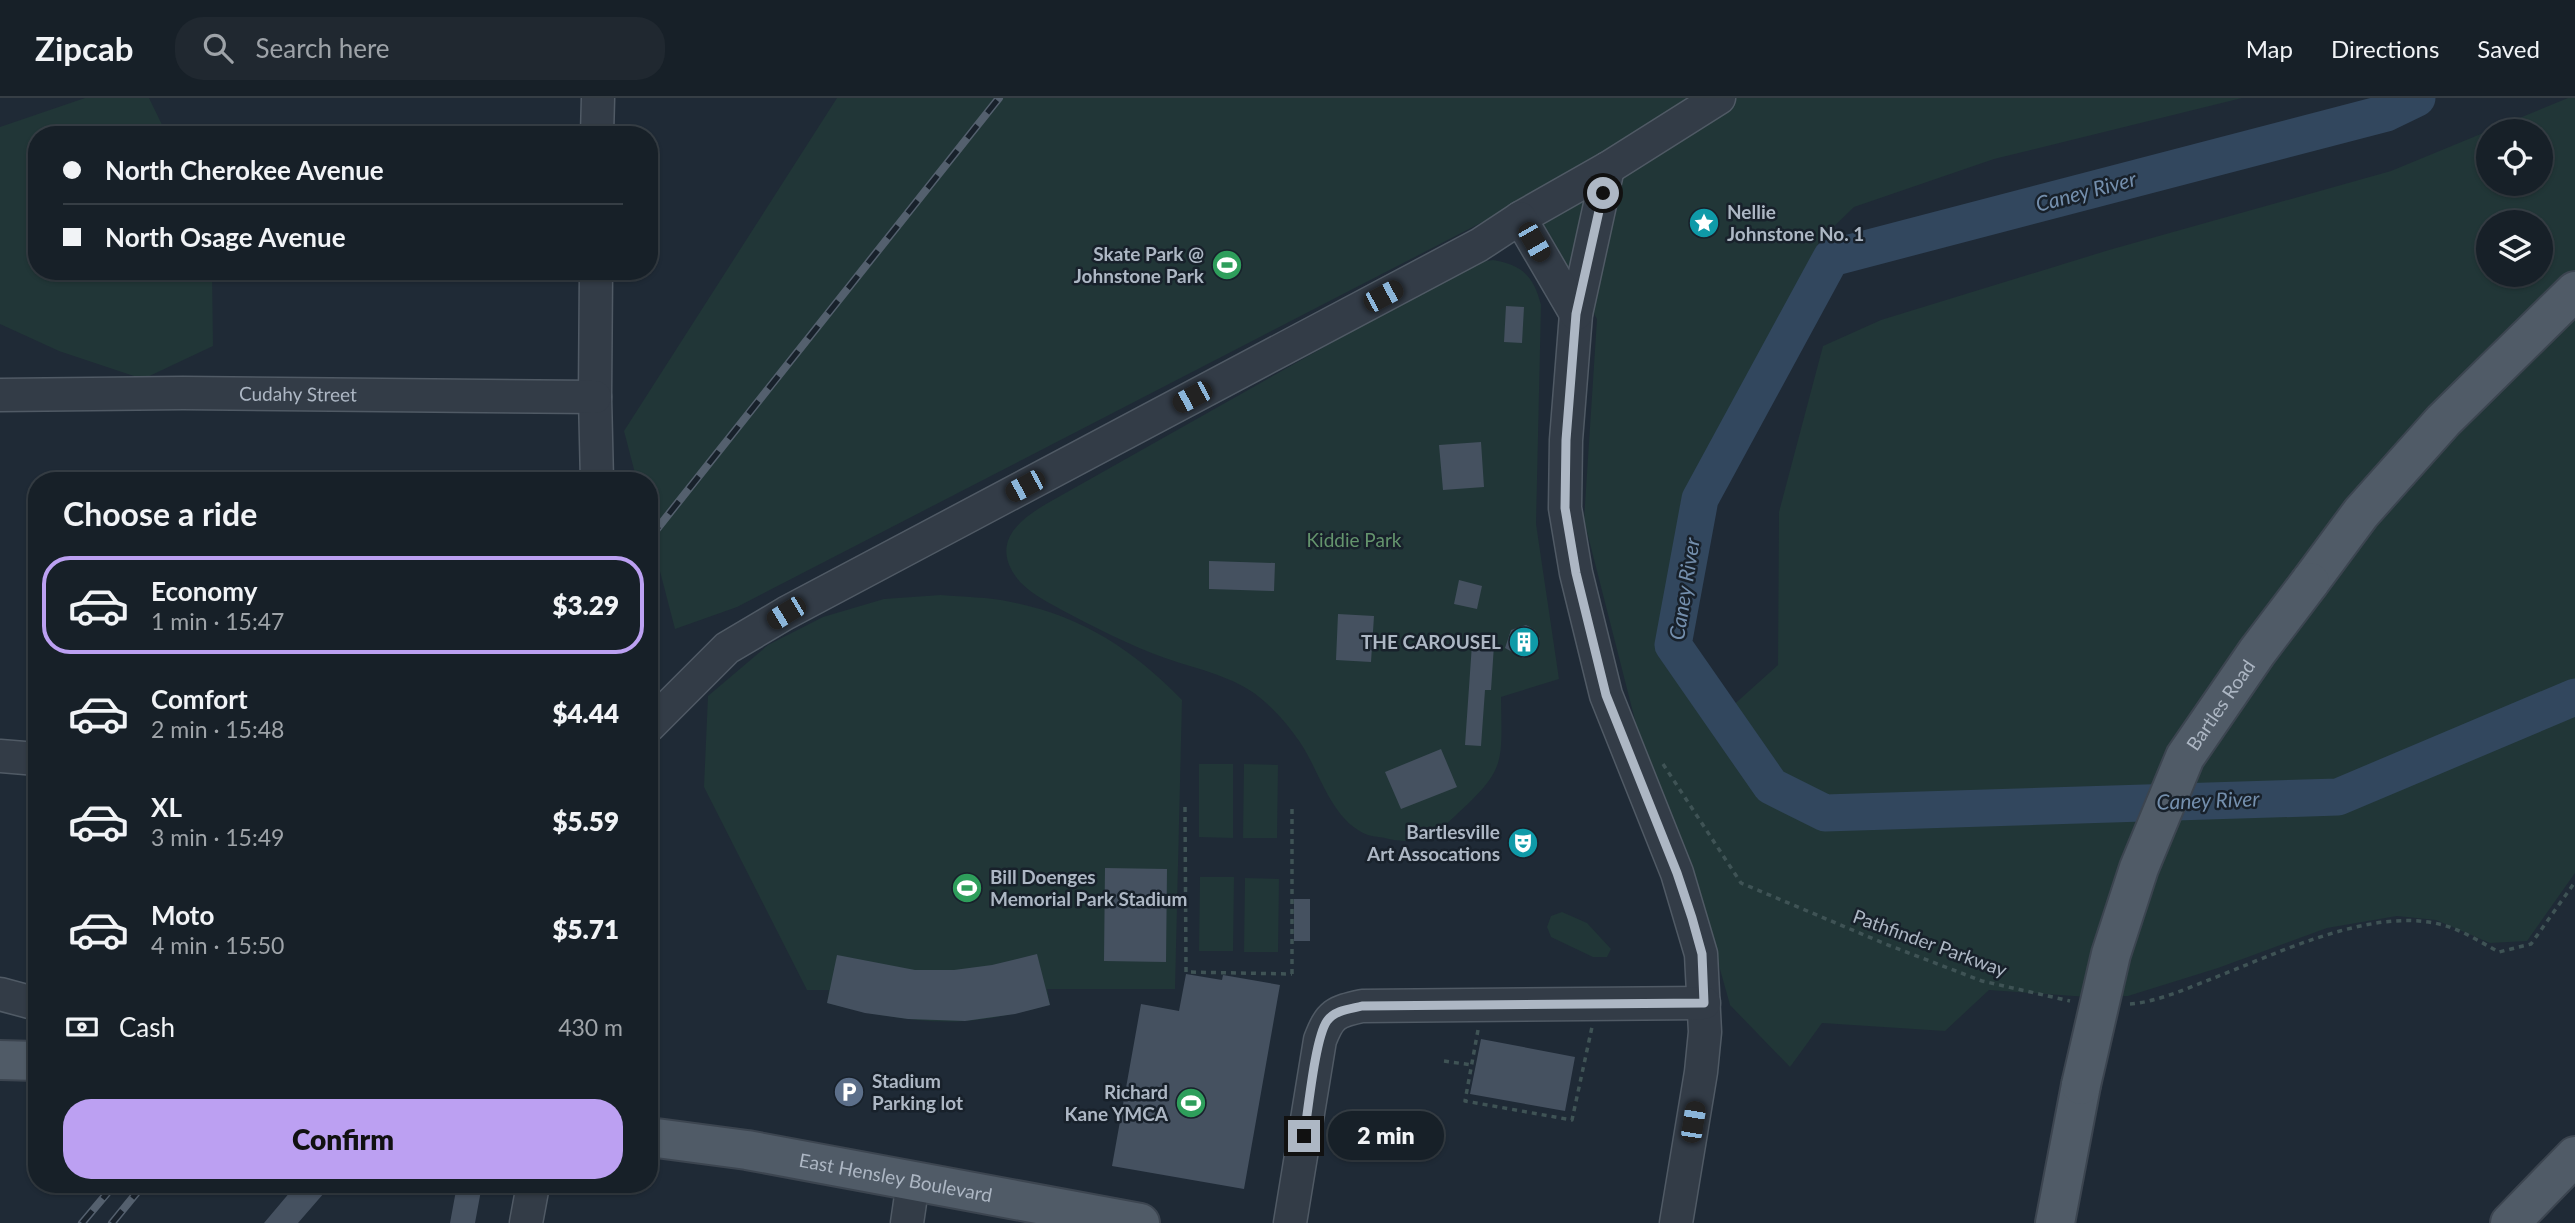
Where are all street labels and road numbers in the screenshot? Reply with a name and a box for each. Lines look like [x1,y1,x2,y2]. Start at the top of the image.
street label: Cudahy Street [239,382,357,406]
street label: Bartles Road [2181,655,2259,755]
street label: Pathfinder Parkway [1850,904,2010,981]
street label: East Hensley Boulevard [797,1148,994,1206]

